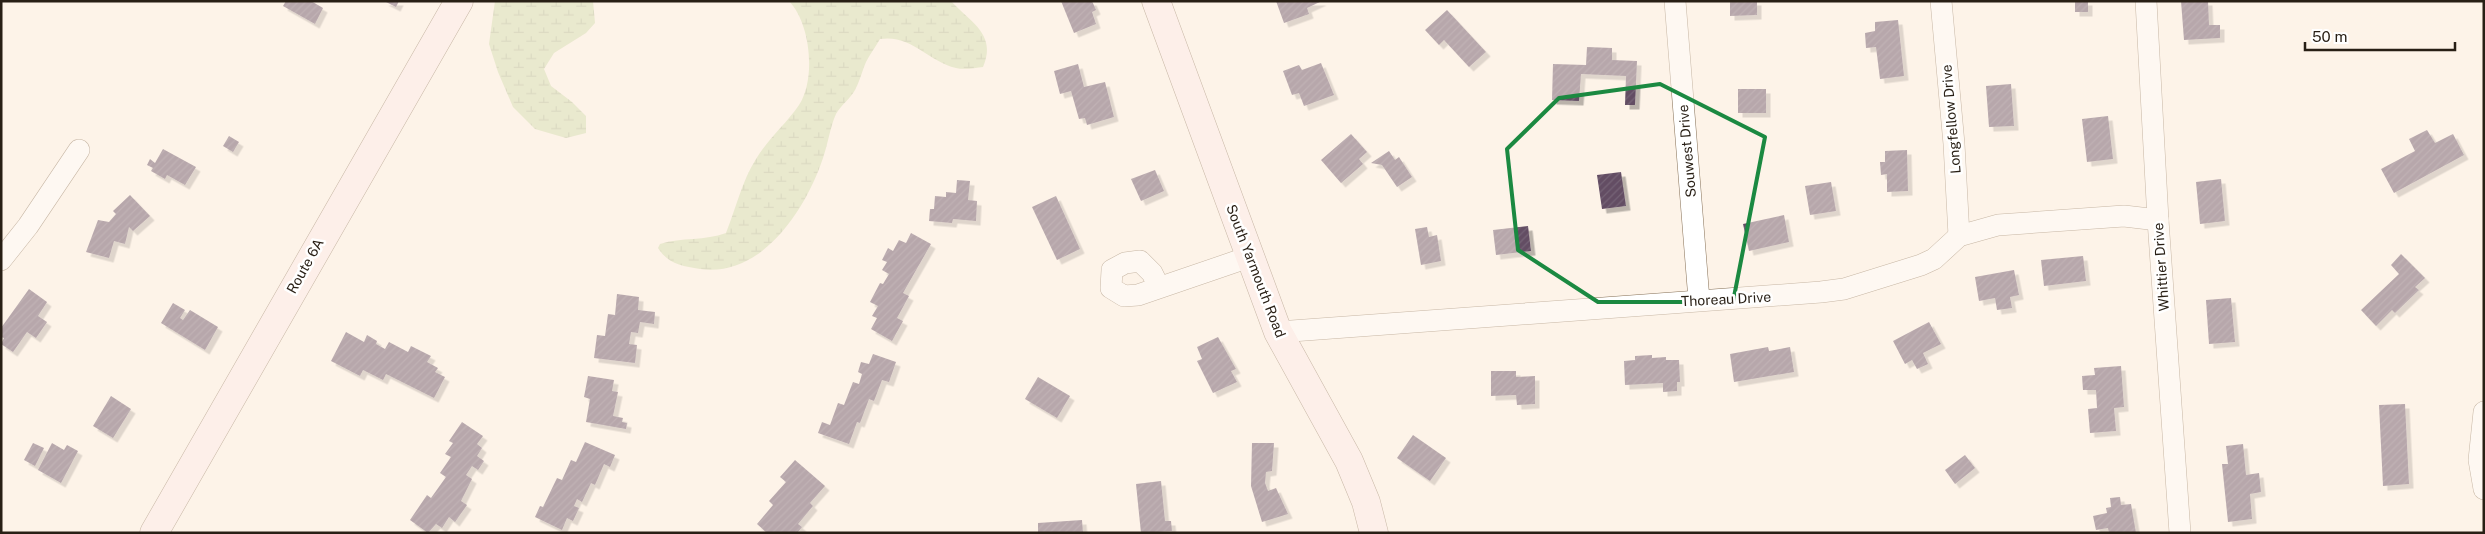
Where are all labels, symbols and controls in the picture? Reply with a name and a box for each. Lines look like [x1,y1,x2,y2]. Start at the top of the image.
scale bar [2305,20,2455,52]
text: 50 m [2312,28,2347,45]
street label: Longfellow Drive [1938,64,1964,174]
street label: Souwest Drive [1675,104,1699,198]
street label: South Yarmouth Road [1223,202,1289,340]
street label: Whittier Drive [2150,222,2172,312]
street label: Route 6A [283,236,327,296]
street label: Thoreau Drive [1681,289,1772,309]

